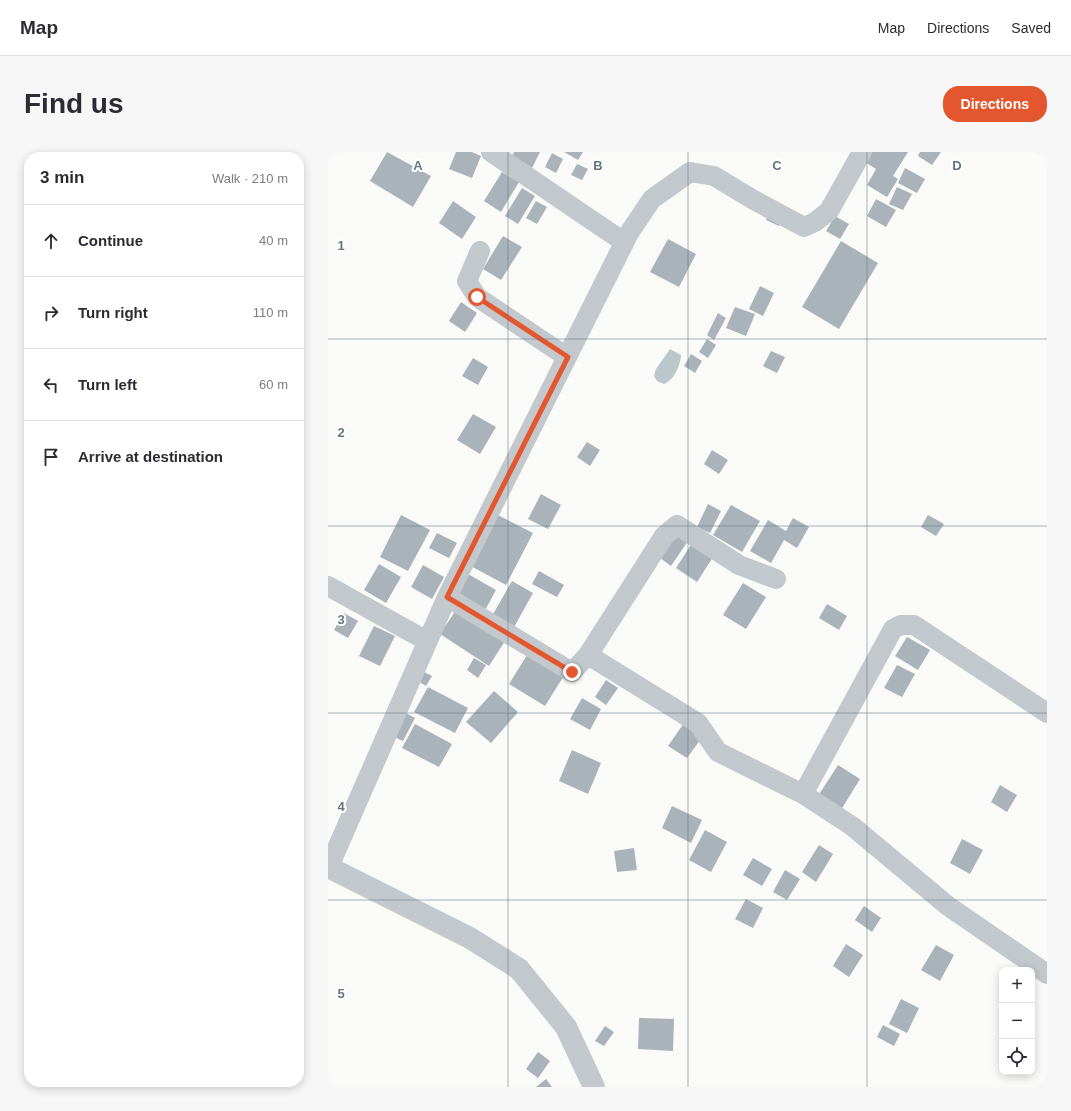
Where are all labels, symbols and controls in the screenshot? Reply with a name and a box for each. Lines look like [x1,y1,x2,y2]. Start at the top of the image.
text: Map [20,17,58,38]
text: Map [878,20,905,36]
text: Directions [927,20,989,36]
text: Saved [1011,20,1051,36]
button: Directions [943,86,1047,122]
text: Find us [24,88,124,119]
text: A [413,158,423,173]
text: B [593,158,603,173]
text: C [772,158,782,173]
text: D [952,158,962,173]
text: 3 min [40,168,84,187]
text: Walk · 210 m [212,171,288,186]
icon: ahead [40,230,62,252]
text: Continue [78,232,143,249]
text: 40 m [259,233,288,248]
text: 1 [337,238,345,253]
route start [468,288,486,306]
icon: right [40,302,62,324]
text: Turn right [78,304,148,321]
text: 110 m [253,305,288,320]
icon: left [40,374,62,396]
text: Turn left [78,376,137,393]
text: 60 m [259,377,288,392]
text: 2 [337,425,345,440]
icon: arrive [40,446,62,468]
text: Arrive at destination [78,448,223,465]
text: 3 [337,612,345,627]
route end [563,663,581,681]
text: 4 [337,799,345,814]
map controls [999,967,1035,1075]
button: + [999,967,1035,1003]
text: 5 [337,986,345,1001]
button: − [999,1003,1035,1039]
button: locate [999,1039,1035,1075]

